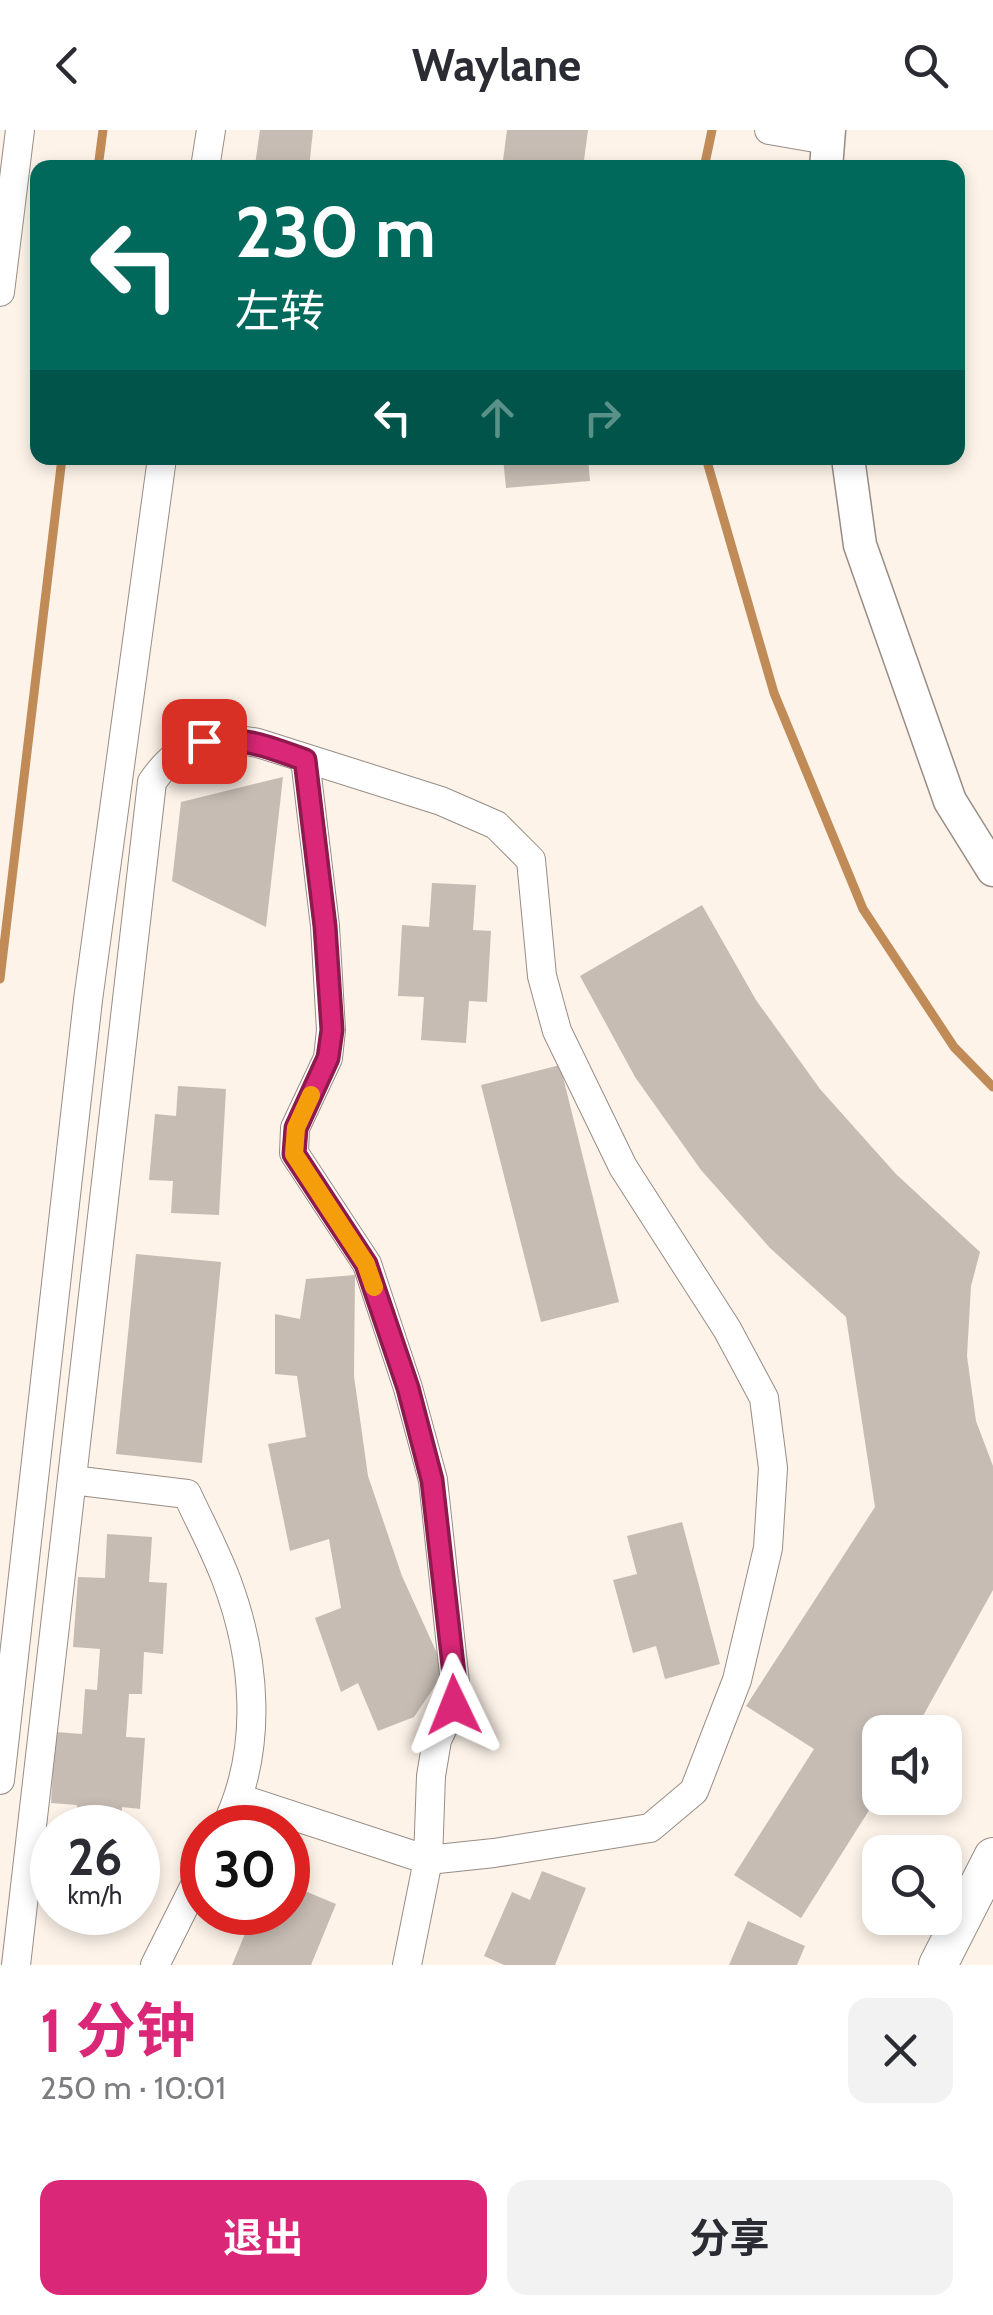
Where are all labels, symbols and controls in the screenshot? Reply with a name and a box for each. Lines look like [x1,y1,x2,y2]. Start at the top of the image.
icon: back [40,38,95,93]
text: Waylane [412,38,581,92]
icon: search [898,38,953,93]
text: 230 m [235,189,436,275]
icon: left [70,200,200,330]
text: 左转 [235,284,325,338]
icon: left [365,390,420,445]
icon: ahead [470,390,525,445]
icon: right [575,390,630,445]
pin [162,699,247,784]
icon: arrive [177,714,232,769]
position arrow [402,1653,506,1757]
map controls [862,1715,962,1935]
button: sound [862,1715,962,1815]
speed limit sign: 30 [180,1805,310,1935]
text: 26 [68,1827,122,1888]
button: search [862,1835,962,1935]
text: km/h [68,1880,122,1910]
text: 1 分钟 [40,1994,196,2067]
button: close [848,1998,953,2103]
text: 250 m · 10:01 [40,2068,226,2107]
button: 退出 [40,2180,487,2295]
button: 分享 [507,2180,953,2295]

